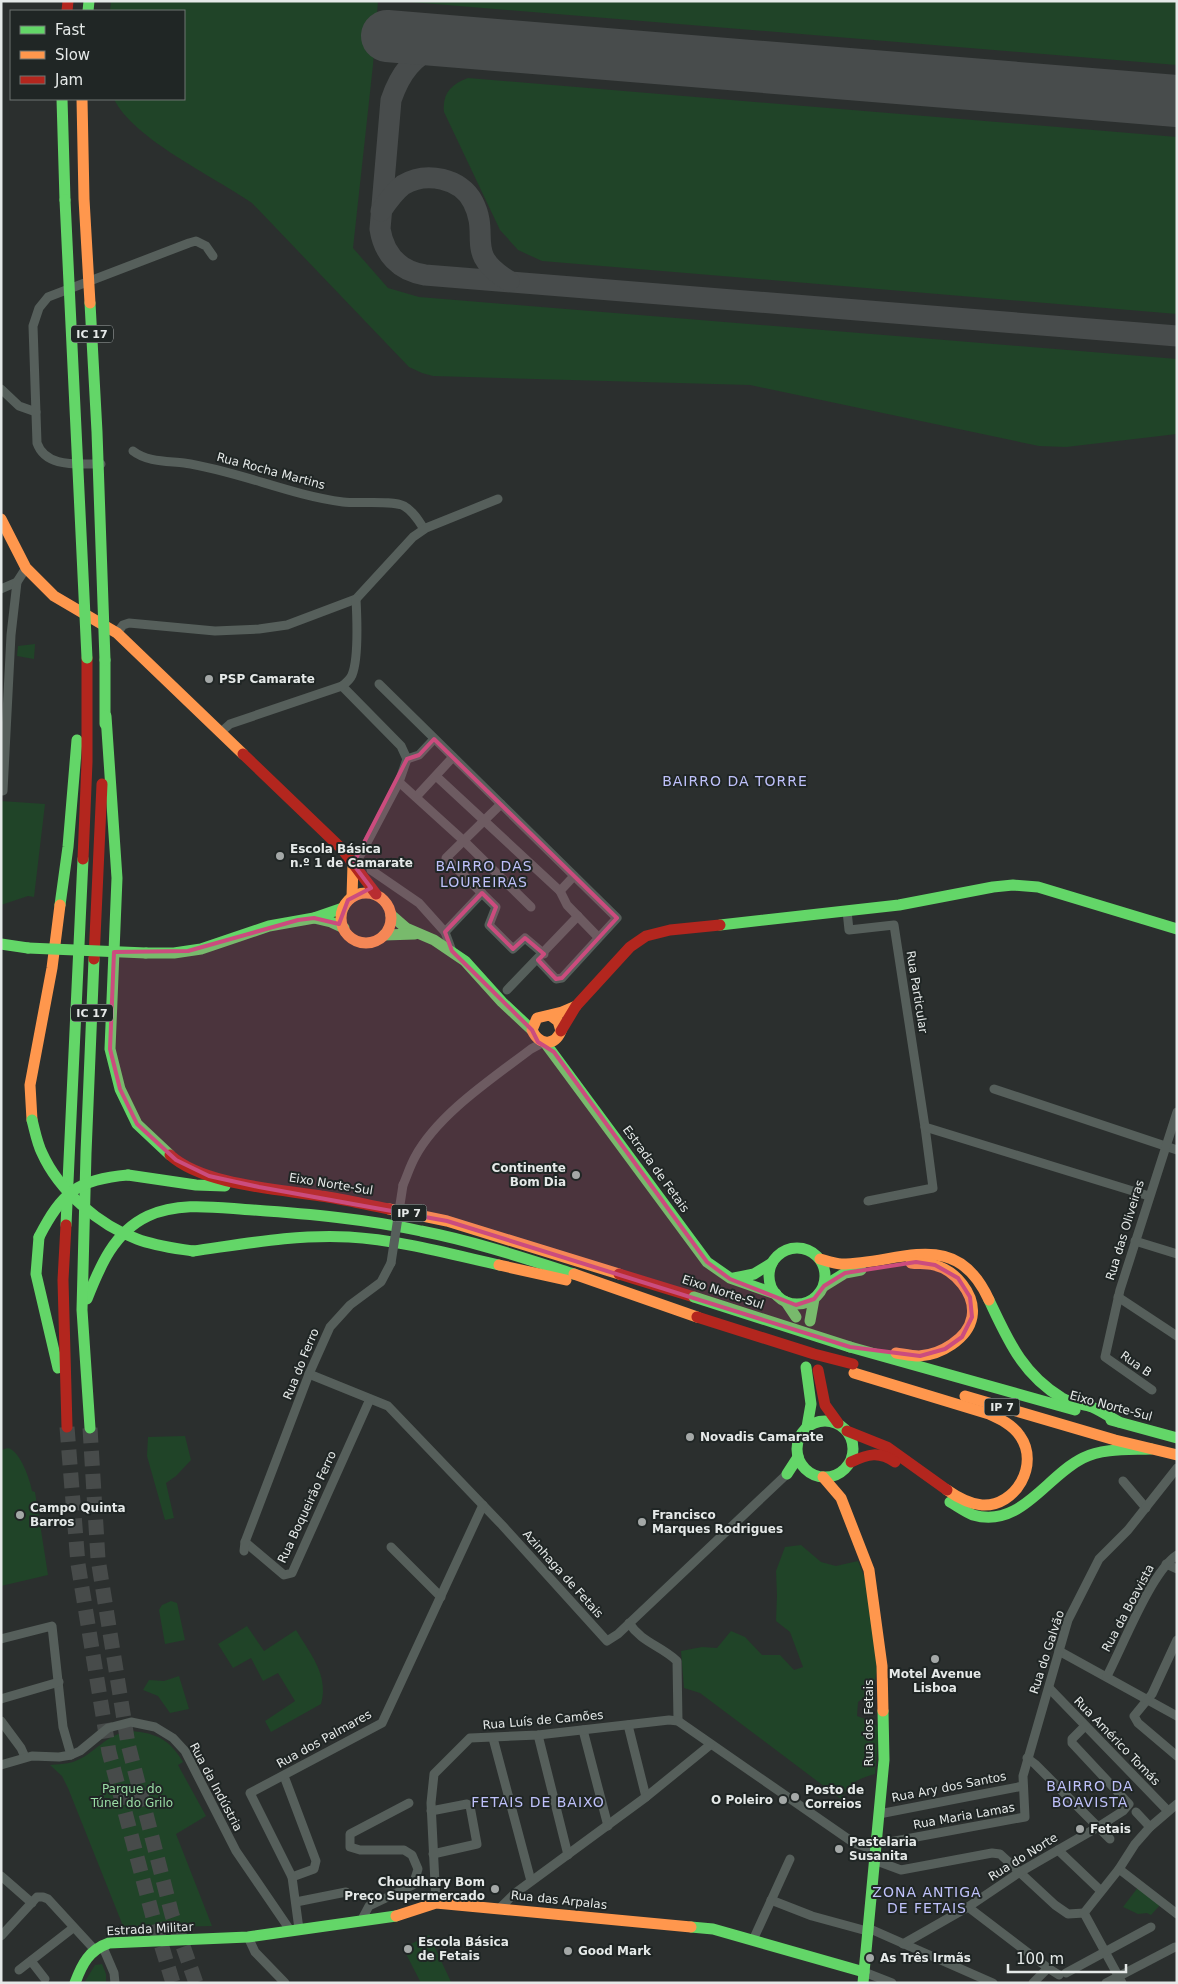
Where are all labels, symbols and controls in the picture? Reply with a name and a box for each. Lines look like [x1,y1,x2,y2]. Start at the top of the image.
legend [10,10,185,100]
text: Fast [55,21,85,39]
text: Slow [55,46,90,64]
text: Jam [54,71,83,89]
road number: IC 17 [71,326,113,342]
street label: Rua Rocha Martins [215,450,327,492]
place label: PSP Camarate [219,672,315,686]
marker: PSP Camarate [203,673,215,685]
district label: BAIRRO DA TORRE [662,773,808,789]
place label: Escola Básica n.º 1 de Camarate [290,842,413,870]
marker: Escola Básica n.º 1 de Camarate [274,850,286,862]
district label: BAIRRO DAS LOUREIRAS [435,858,533,890]
street label: Rua Particular [904,950,930,1034]
road number: IC 17 [71,1004,113,1021]
street label: Estrada de Fetais [620,1123,692,1215]
place label: Continente Bom Dia [491,1161,566,1189]
marker: Continente Bom Dia [570,1169,582,1181]
street label: Eixo Norte-Sul [288,1170,374,1198]
street label: Rua das Oliveiras [1103,1178,1147,1282]
road number: IP 7 [392,1204,426,1222]
street label: Eixo Norte-Sul [680,1272,766,1312]
street label: Rua do Ferro [280,1326,322,1402]
street label: Rua B [1118,1348,1154,1380]
street label: Eixo Norte-Sul [1068,1388,1154,1424]
road number: IP 7 [984,1398,1020,1415]
place label: Novadis Camarate [700,1430,824,1444]
marker: Novadis Camarate [684,1431,696,1443]
street label: Rua Boqueirão Ferro [275,1449,339,1565]
place label: Campo Quinta Barros [30,1501,126,1529]
place label: Francisco Marques Rodrigues [652,1508,783,1536]
marker: Campo Quinta Barros [14,1509,26,1521]
marker: Francisco Marques Rodrigues [636,1516,648,1528]
street label: Azinhaga de Fetais [520,1527,606,1621]
street label: Rua da Boavista [1099,1562,1157,1654]
street label: Rua do Galvão [1027,1608,1067,1696]
marker: Motel Avenue Lisboa [929,1653,941,1665]
place label: Motel Avenue Lisboa [889,1667,981,1695]
street label: Rua dos Fetais [862,1680,876,1766]
street label: Rua Américo Tomás [1071,1694,1163,1788]
street label: Rua dos Palmares [274,1707,374,1771]
street label: Rua Luís de Camões [482,1708,604,1732]
street label: Rua da Indústria [187,1740,245,1834]
street label: Rua Ary dos Santos [890,1769,1008,1805]
district label: BAIRRO DA BOAVISTA [1046,1778,1134,1810]
park label: Parque do Túnel do Grilo [90,1782,173,1810]
place label: Posto de Correios [805,1783,864,1811]
marker: Posto de Correios [789,1791,801,1803]
place label: O Poleiro [711,1793,773,1807]
district label: FETAIS DE BAIXO [471,1794,605,1810]
marker: O Poleiro [777,1794,789,1806]
street label: Rua Maria Lamas [912,1800,1016,1832]
place label: Fetais [1090,1822,1131,1836]
marker: Fetais [1074,1823,1086,1835]
street label: Rua do Norte [986,1830,1060,1884]
place label: Pastelaria Susanita [849,1835,917,1863]
marker: Pastelaria Susanita [833,1843,845,1855]
place label: Choudhary Bom Preço Supermercado [344,1875,485,1903]
marker: Choudhary Bom Preço Supermercado [489,1883,501,1895]
district label: ZONA ANTIGA DE FETAIS [872,1884,982,1916]
street label: Rua das Arpalas [510,1888,608,1912]
street label: Estrada Militar [106,1920,194,1938]
place label: Escola Básica de Fetais [418,1935,509,1963]
scale bar [1008,1942,1126,1974]
marker: Escola Básica de Fetais [402,1943,414,1955]
place label: Good Mark [578,1944,652,1958]
marker: Good Mark [562,1945,574,1957]
text: 100 m [1016,1950,1064,1968]
place label: As Três Irmãs [880,1951,971,1965]
marker: As Três Irmãs [864,1952,876,1964]

